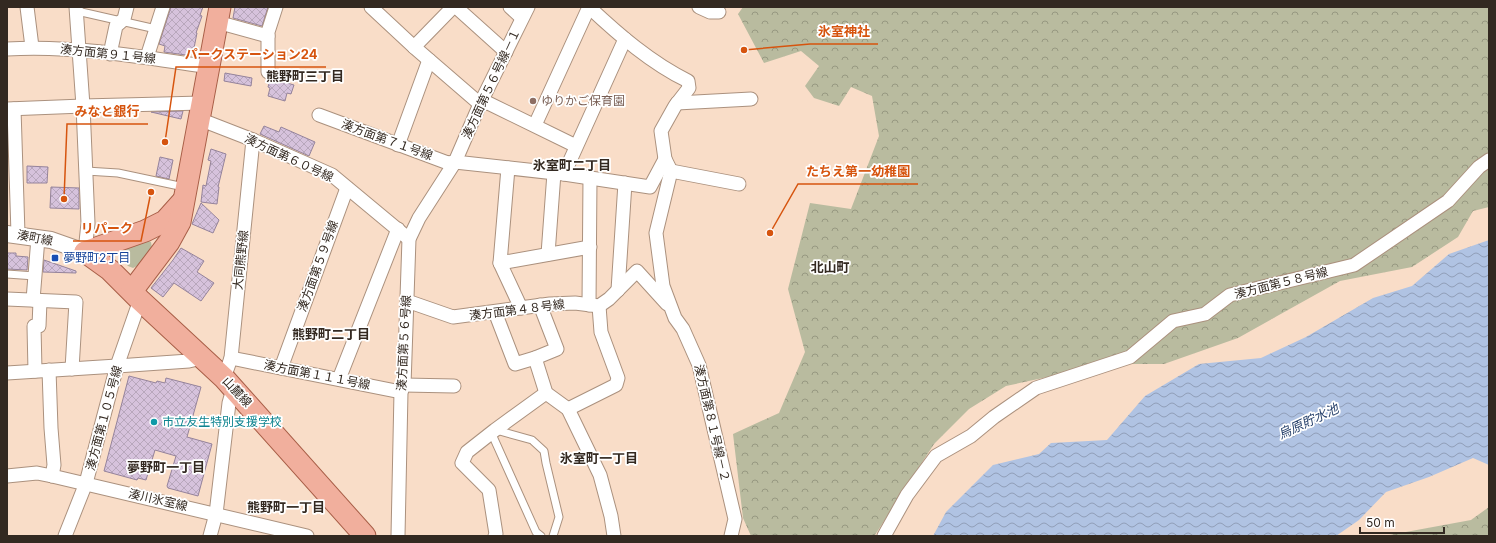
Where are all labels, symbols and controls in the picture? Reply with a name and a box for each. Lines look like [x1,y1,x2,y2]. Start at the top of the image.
callout: 氷室神社 [810,19,878,44]
text: 氷室神社 [818,23,870,39]
street label: 湊方面第５６号線－１ [458,26,523,141]
street label: 湊方面第９１号線 [60,41,157,66]
callout: パークステーション24 [176,42,326,67]
text: パークステーション24 [184,46,318,62]
district label: 熊野町三丁目 [266,68,344,84]
place label: ゆりかご保育園 [541,93,625,108]
marker: ゆりかご保育園 [528,96,538,106]
callout: みなと銀行 [67,99,148,124]
text: みなと銀行 [74,103,140,119]
street label: 湊方面第７１号線 [339,116,435,163]
street label: 湊方面第６０号線 [243,130,336,185]
district label: 氷室町二丁目 [533,157,611,173]
callout: たちえ第一幼稚園 [798,159,918,184]
text: たちえ第一幼稚園 [806,163,910,179]
callout: リパーク [73,216,141,241]
street label: 湊方面第５９号線 [294,218,341,314]
text: リパーク [81,220,133,236]
street label: 湊町線 [16,227,54,248]
street label: 大同熊野線 [230,229,251,291]
place label: 夢野町2丁目 [63,250,130,265]
marker: 夢野町2丁目 [50,253,60,263]
district label: 北山町 [810,259,850,275]
street label: 湊方面第５８号線 [1232,264,1329,301]
street label: 湊方面第５６号線 [393,295,414,391]
street label: 湊方面第４８号線 [468,296,566,323]
district label: 熊野町二丁目 [292,326,370,342]
street label: 湊方面第１１１号線 [263,357,372,392]
street label: 湊方面第８１号線－２ [692,363,733,483]
street label: 湊方面第１０５号線 [82,364,125,472]
street label: 山麓線 [220,373,255,410]
water label: 烏原貯水池 [1275,399,1343,442]
place label: 市立友生特別支援学校 [162,414,282,429]
marker: 市立友生特別支援学校 [149,417,159,427]
district label: 氷室町一丁目 [560,450,638,466]
district label: 夢野町一丁目 [127,459,205,475]
street label: 湊川氷室線 [127,485,189,514]
district label: 熊野町一丁目 [247,499,325,515]
scale bar [1360,509,1444,535]
text: 50 m [1366,515,1395,530]

